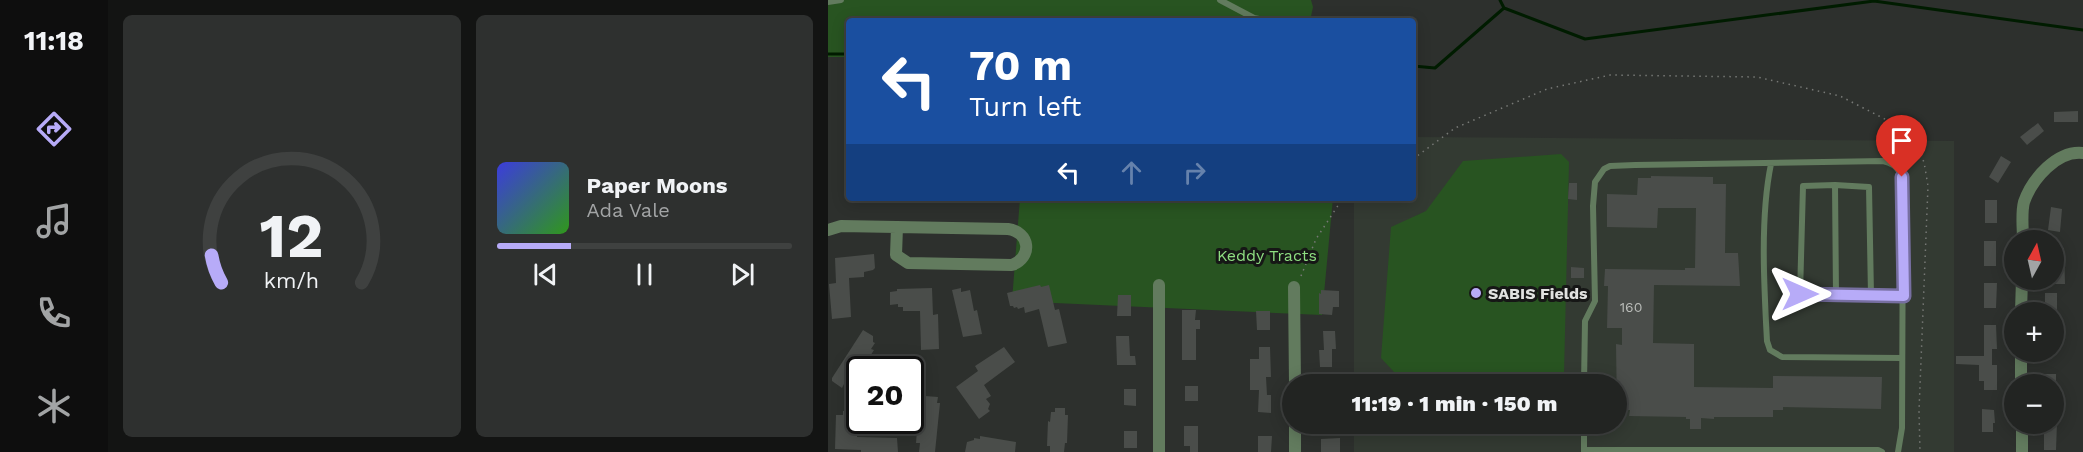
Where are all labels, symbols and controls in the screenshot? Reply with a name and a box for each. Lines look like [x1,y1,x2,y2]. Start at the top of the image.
text: 11:18 [24,25,84,57]
text: 70 m [969,41,1072,90]
icon: left [870,42,948,120]
text: Turn left [969,91,1081,123]
icon: directions [33,108,75,150]
pin [1876,115,1927,177]
icon: arrive [1885,124,1918,157]
icon: left [1052,156,1085,189]
icon: ahead [1115,156,1148,189]
icon: right [1178,156,1211,189]
text: Paper Moons [587,173,728,198]
text: Ada Vale [587,198,670,222]
text: 12 [260,199,324,272]
icon: music [33,200,75,242]
north arrow [2004,230,2064,290]
map controls [2004,230,2064,434]
park label: Keddy Tracts [1217,246,1317,265]
icon: previous [529,258,562,291]
icon: pause [628,258,661,291]
icon: next [726,258,759,291]
position arrow [1768,262,1832,326]
text: km/h [264,268,319,293]
place label: SABIS Fields [1488,284,1588,303]
marker: SABIS Fields [1469,286,1483,300]
icon: phone [33,292,75,334]
house number: 160 [1620,299,1642,315]
button: + [2004,302,2064,362]
speed limit sign: 20 [846,356,924,434]
button: − [2004,374,2064,434]
icon: climate [33,385,75,427]
text: 11:19 · 1 min · 150 m [1352,391,1557,416]

